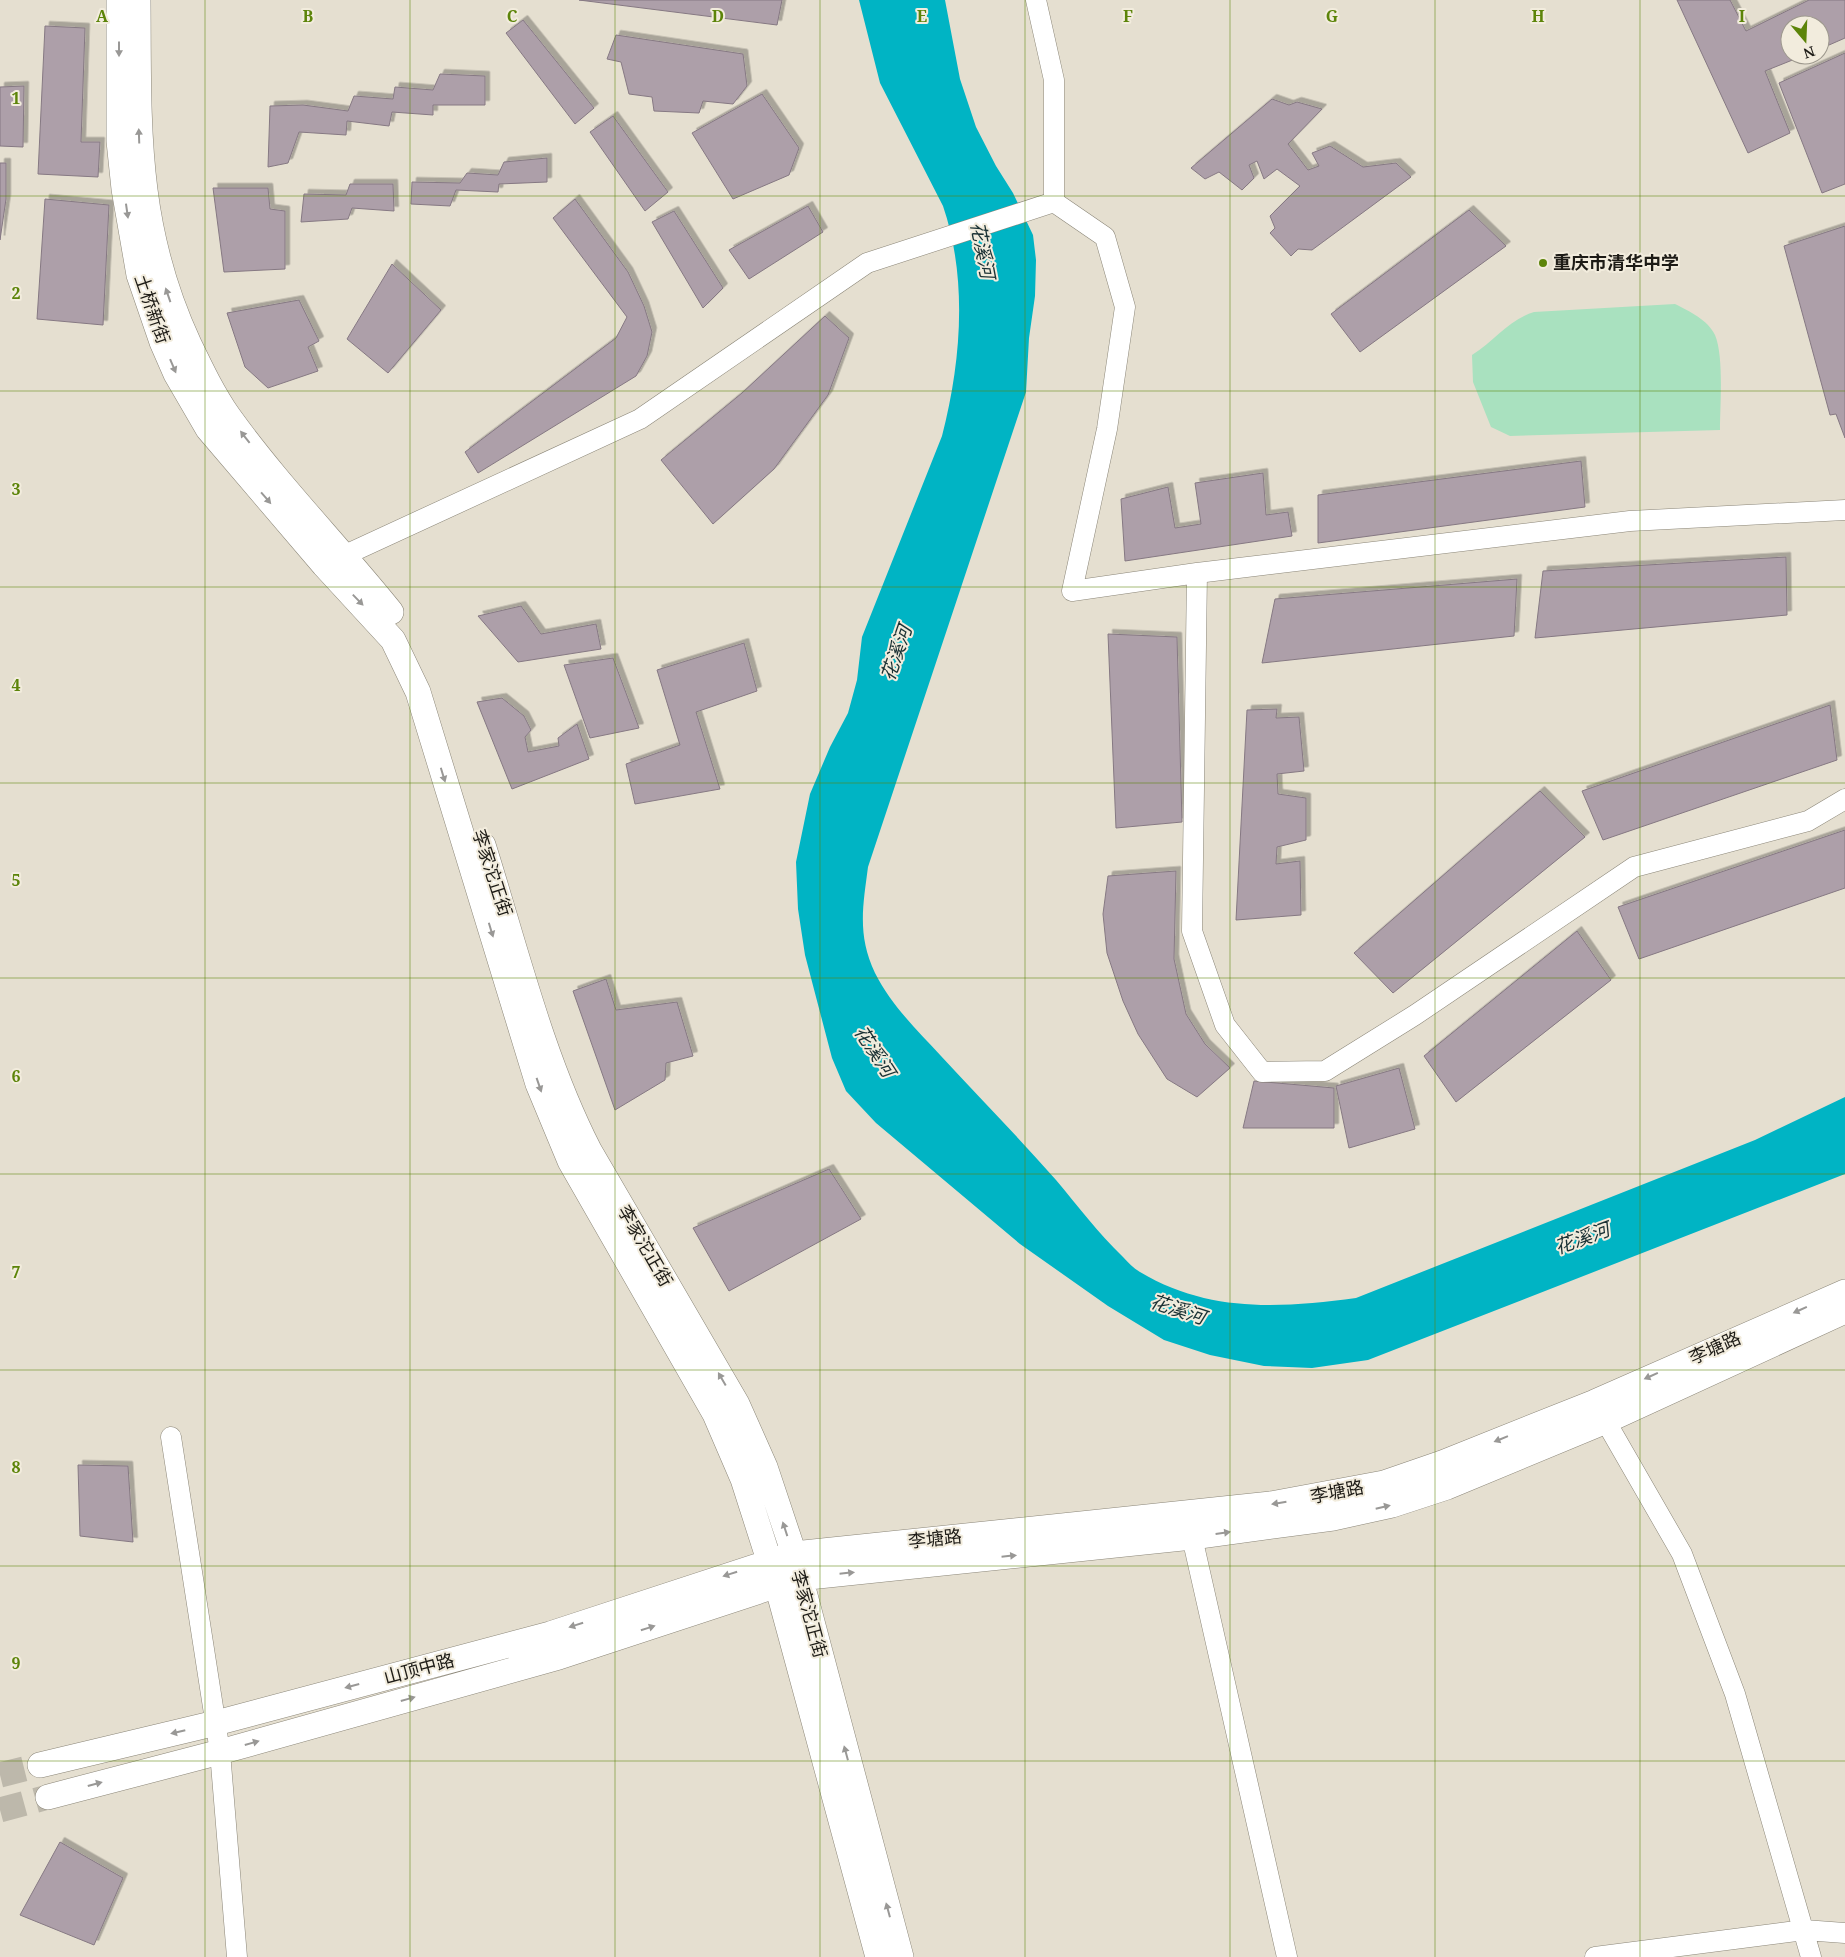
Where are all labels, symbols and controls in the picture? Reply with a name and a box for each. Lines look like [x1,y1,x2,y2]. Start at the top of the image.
text: A [96,5,109,27]
text: B [303,5,314,27]
text: C [507,5,518,27]
text: D [712,5,724,27]
text: E [917,5,927,27]
text: F [1123,5,1133,27]
text: G [1326,5,1338,27]
text: H [1531,5,1545,27]
text: I [1739,5,1745,27]
north arrow [1780,15,1830,65]
one-way arrow [115,41,123,57]
text: N [1801,42,1818,64]
text: 1 [11,87,21,109]
one-way arrow [135,128,143,144]
one-way arrow [123,203,131,219]
water label: 花溪河 [965,220,1002,284]
place label: 重庆市清华中学 [1553,250,1679,274]
marker: 重庆市清华中学 [1537,257,1549,269]
street label: 土桥新街 [130,271,176,347]
text: 2 [11,282,21,304]
one-way arrow [164,287,172,302]
one-way arrow [169,359,177,373]
one-way arrow [240,431,250,444]
text: 3 [11,478,21,500]
one-way arrow [260,492,271,504]
one-way arrow [352,594,364,606]
water label: 花溪河 [874,618,919,684]
text: 4 [11,674,21,696]
one-way arrow [440,767,447,782]
street label: 李家沱正街 [468,826,518,919]
text: 5 [11,869,21,891]
one-way arrow [487,923,495,938]
water label: 花溪河 [849,1020,904,1085]
text: 6 [11,1065,21,1087]
one-way arrow [536,1078,543,1093]
street label: 李家沱正街 [613,1201,679,1290]
water label: 花溪河 [1551,1215,1617,1260]
text: 7 [11,1261,21,1283]
water label: 花溪河 [1147,1288,1213,1331]
one-way arrow [1793,1307,1807,1315]
street label: 李塘路 [1685,1325,1744,1369]
one-way arrow [718,1373,727,1386]
one-way arrow [1644,1373,1658,1381]
one-way arrow [1494,1436,1509,1443]
text: 8 [11,1456,21,1478]
street label: 李塘路 [1308,1474,1366,1508]
one-way arrow [1270,1499,1286,1507]
one-way arrow [1375,1503,1391,1511]
one-way arrow [781,1521,788,1536]
street label: 李塘路 [907,1523,963,1553]
one-way arrow [1215,1529,1231,1537]
one-way arrow [1001,1552,1017,1560]
street label: 李家沱正街 [787,1567,833,1660]
one-way arrow [840,1569,856,1577]
one-way arrow [723,1571,738,1578]
one-way arrow [568,1622,583,1630]
one-way arrow [641,1623,656,1631]
street label: 山顶中路 [381,1647,457,1689]
text: 9 [11,1652,21,1674]
one-way arrow [344,1683,359,1691]
one-way arrow [401,1695,416,1703]
one-way arrow [170,1728,185,1736]
one-way arrow [244,1739,260,1747]
one-way arrow [842,1745,850,1761]
one-way arrow [87,1780,102,1788]
one-way arrow [884,1902,892,1917]

